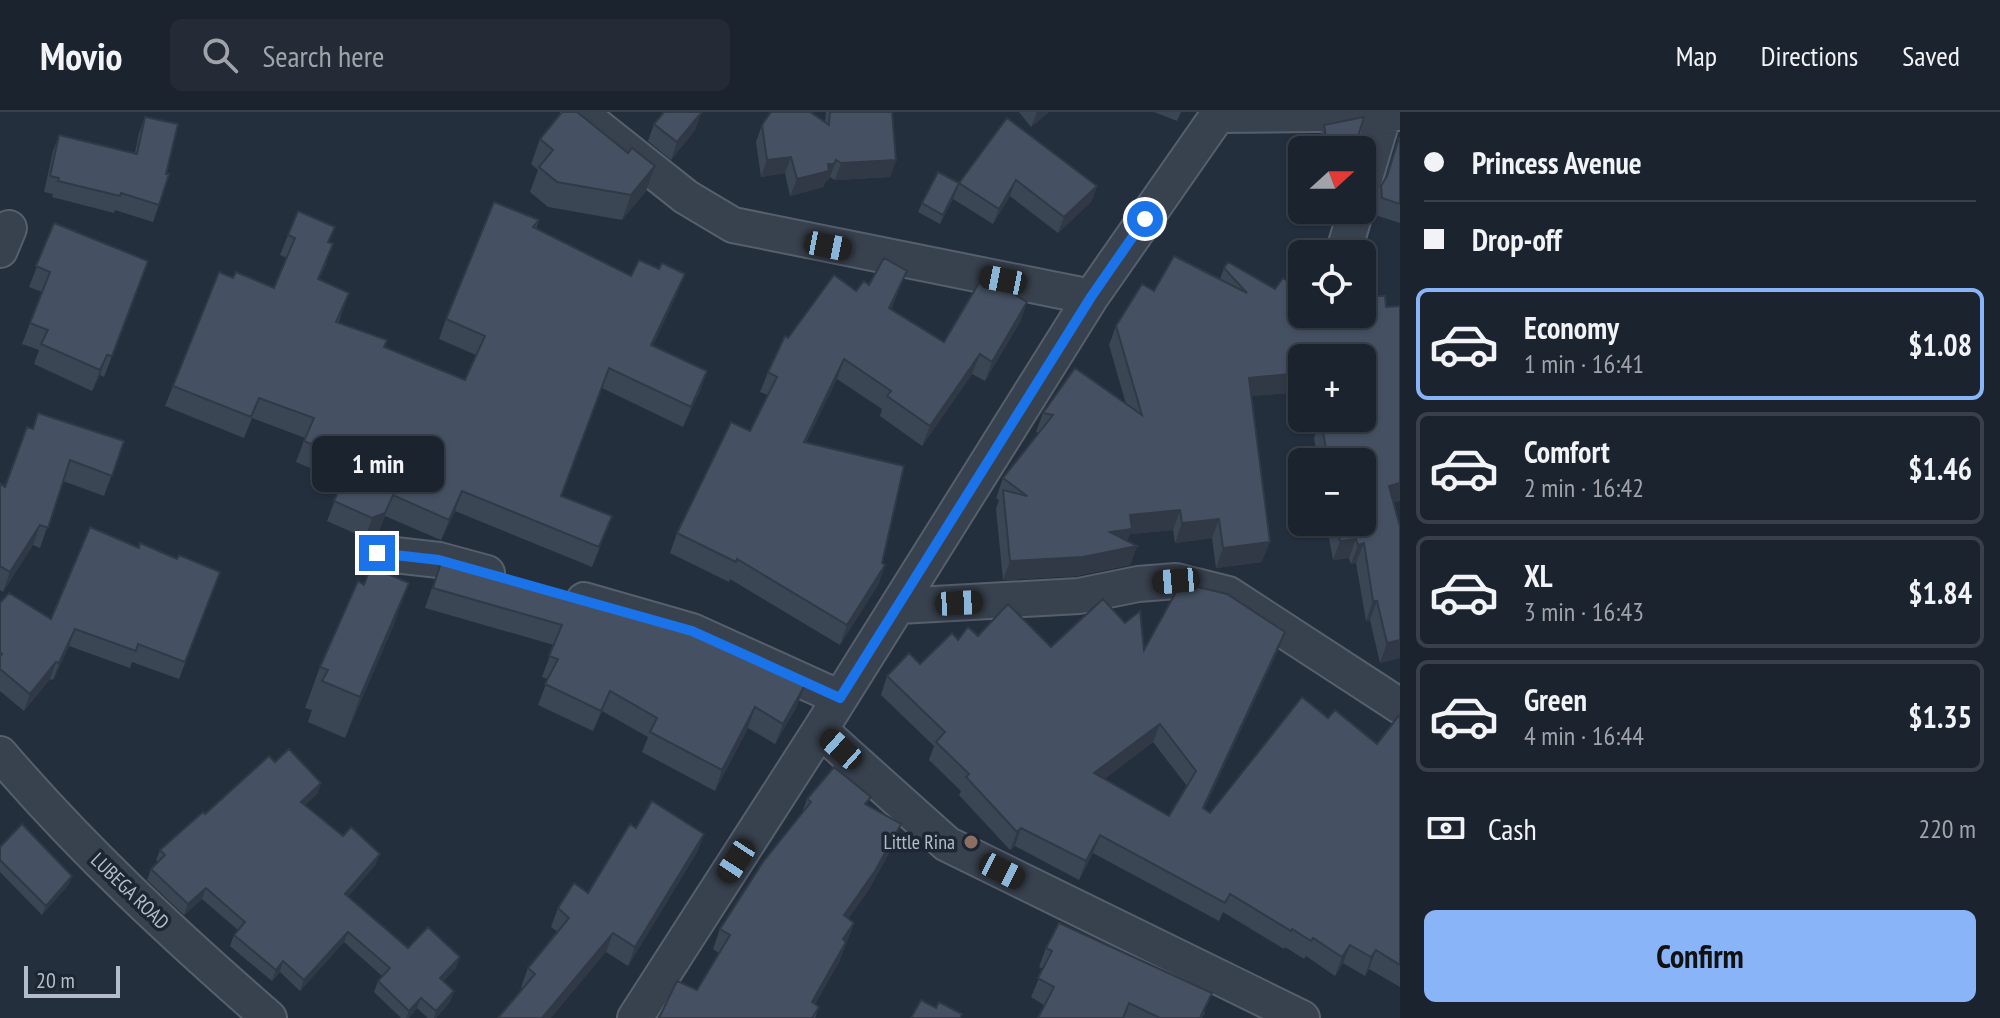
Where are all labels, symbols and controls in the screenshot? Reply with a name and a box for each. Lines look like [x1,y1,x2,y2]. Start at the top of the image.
search box [170,19,730,91]
text: Movio [40,31,122,80]
icon: search [198,33,242,77]
text: Search here [262,36,384,75]
text: Map [1676,37,1717,74]
text: Directions [1761,37,1858,74]
text: Saved [1902,37,1960,74]
north arrow [1288,136,1376,224]
map controls [1288,136,1376,536]
text: Princess Avenue [1472,143,1642,182]
route start [1127,201,1163,237]
text: Drop-off [1472,220,1562,259]
car [802,230,854,262]
button: locate [1288,240,1376,328]
car [977,264,1029,296]
icon: car [1428,308,1500,380]
text: Economy [1524,308,1619,347]
text: $1.08 [1908,325,1972,364]
button: + [1288,344,1376,432]
text: 1 min · 16:41 [1524,347,1644,380]
icon: car [1428,432,1500,504]
text: Comfort [1524,432,1610,471]
callout: 1 min [311,437,443,493]
text: 1 min [352,447,404,480]
button: − [1288,448,1376,536]
text: $1.46 [1908,449,1972,488]
text: 2 min · 16:42 [1524,471,1644,504]
route end [359,535,395,571]
icon: car [1428,556,1500,628]
text: XL [1524,556,1553,595]
car [1151,567,1201,595]
text: $1.84 [1908,573,1972,612]
car [934,590,984,616]
text: 3 min · 16:43 [1524,595,1644,628]
icon: car [1428,680,1500,752]
text: Green [1524,680,1587,719]
text: $1.35 [1908,697,1972,736]
text: 4 min · 16:44 [1524,719,1644,752]
car [815,724,867,774]
icon: cash [1424,806,1468,850]
text: Cash [1488,809,1537,848]
text: 220 m [1918,812,1976,845]
place label: Little Rina [883,829,955,855]
marker: Little Rina [962,833,980,851]
car [713,834,759,888]
street label: LUBEGA ROAD [85,847,175,935]
car [975,849,1029,893]
button: Confirm [1424,910,1976,1002]
scale bar [24,962,120,998]
text: 20 m [36,966,75,994]

